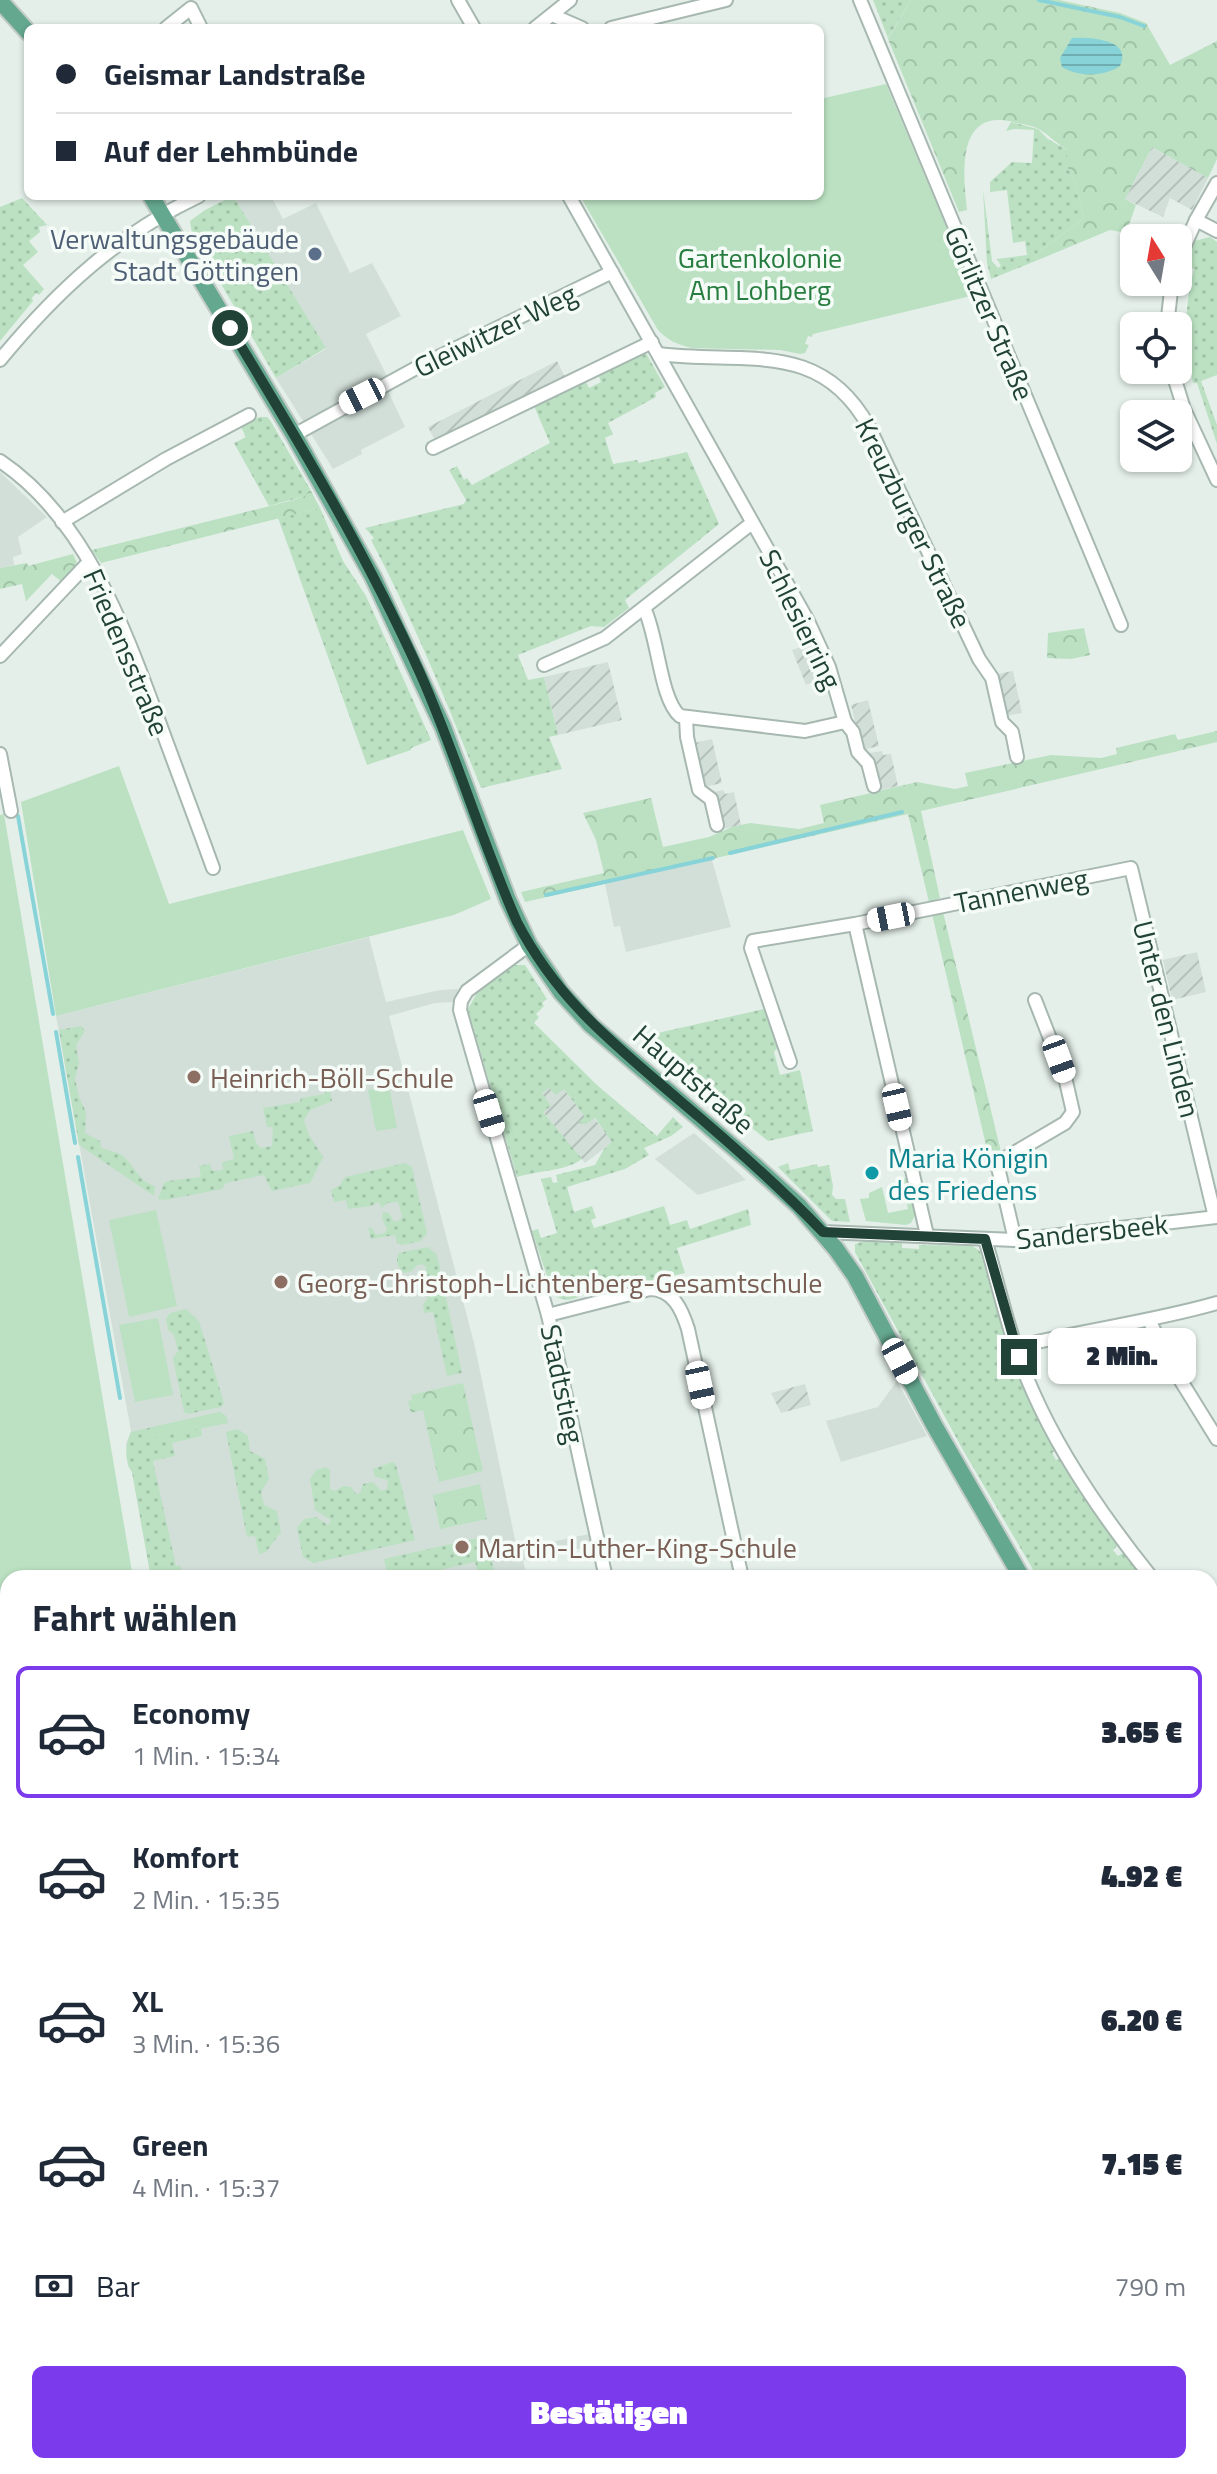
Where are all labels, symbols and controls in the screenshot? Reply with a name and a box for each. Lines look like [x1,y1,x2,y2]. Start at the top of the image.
text: Geismar Landstraße [104,51,366,97]
text: Auf der Lehmbünde [104,128,358,174]
place label: Verwaltungsgebäude Stadt Göttingen [50,217,299,292]
street label: Görlitzer Straße [934,219,1046,407]
north arrow [1120,224,1192,296]
map controls [1120,224,1192,472]
park label: Gartenkolonie Am Lohberg [678,236,842,311]
marker: Verwaltungsgebäude Stadt Göttingen [306,245,324,263]
street label: Gleiwitzer Weg [406,272,584,388]
route start [212,310,248,346]
button: locate [1120,312,1192,384]
car [335,374,389,418]
button: layers [1120,400,1192,472]
street label: Kreuzburger Straße [844,411,984,635]
street label: Schlesierring [749,542,853,696]
street label: Friedensstraße [72,562,182,742]
street label: Tannenweg [951,856,1091,924]
car [865,901,917,933]
street label: Unter den Linden [1122,916,1212,1122]
street label: Hauptstraße [624,1014,764,1144]
car [1040,1032,1078,1086]
place label: Heinrich-Böll-Schule [210,1056,454,1099]
marker: Heinrich-Böll-Schule [185,1068,203,1086]
car [880,1081,914,1133]
car [471,1087,507,1139]
place label: Maria Königin des Friedens [888,1136,1049,1211]
marker: Maria Königin des Friedens [863,1164,881,1182]
street label: Sandersbeek [1014,1202,1170,1260]
place label: Georg-Christoph-Lichtenberg-Gesamtschule [297,1261,822,1304]
marker: Georg-Christoph-Lichtenberg-Gesamtschule [272,1273,290,1291]
street label: Stadtstieg [529,1320,597,1448]
callout: 2 Min. [1047,1329,1195,1385]
car [878,1334,922,1388]
text: 2 Min. [1086,1336,1158,1375]
route end [1001,1339,1037,1375]
car [683,1359,717,1411]
place label: Martin-Luther-King-Schule [478,1526,797,1569]
marker: Martin-Luther-King-Schule [453,1538,471,1556]
text: Fahrt wählen [32,1590,237,1645]
text: Economy [132,1690,250,1736]
icon: car [36,1696,108,1768]
text: 3.65 € [1101,1709,1182,1755]
text: 1 Min. · 15:34 [132,1736,280,1775]
text: Komfort [132,1834,239,1880]
icon: car [36,1840,108,1912]
text: 4.92 € [1101,1853,1182,1899]
text: 2 Min. · 15:35 [132,1880,280,1919]
text: XL [132,1978,163,2024]
icon: car [36,1984,108,2056]
text: 6.20 € [1101,1997,1182,2043]
text: 3 Min. · 15:36 [132,2024,280,2063]
text: Green [132,2122,209,2168]
icon: car [36,2128,108,2200]
text: 7.15 € [1101,2141,1182,2187]
text: 4 Min. · 15:37 [132,2168,280,2207]
text: Bar [96,2263,140,2309]
icon: cash [32,2264,76,2308]
text: 790 m [1115,2267,1186,2306]
button: Bestätigen [32,2366,1186,2458]

